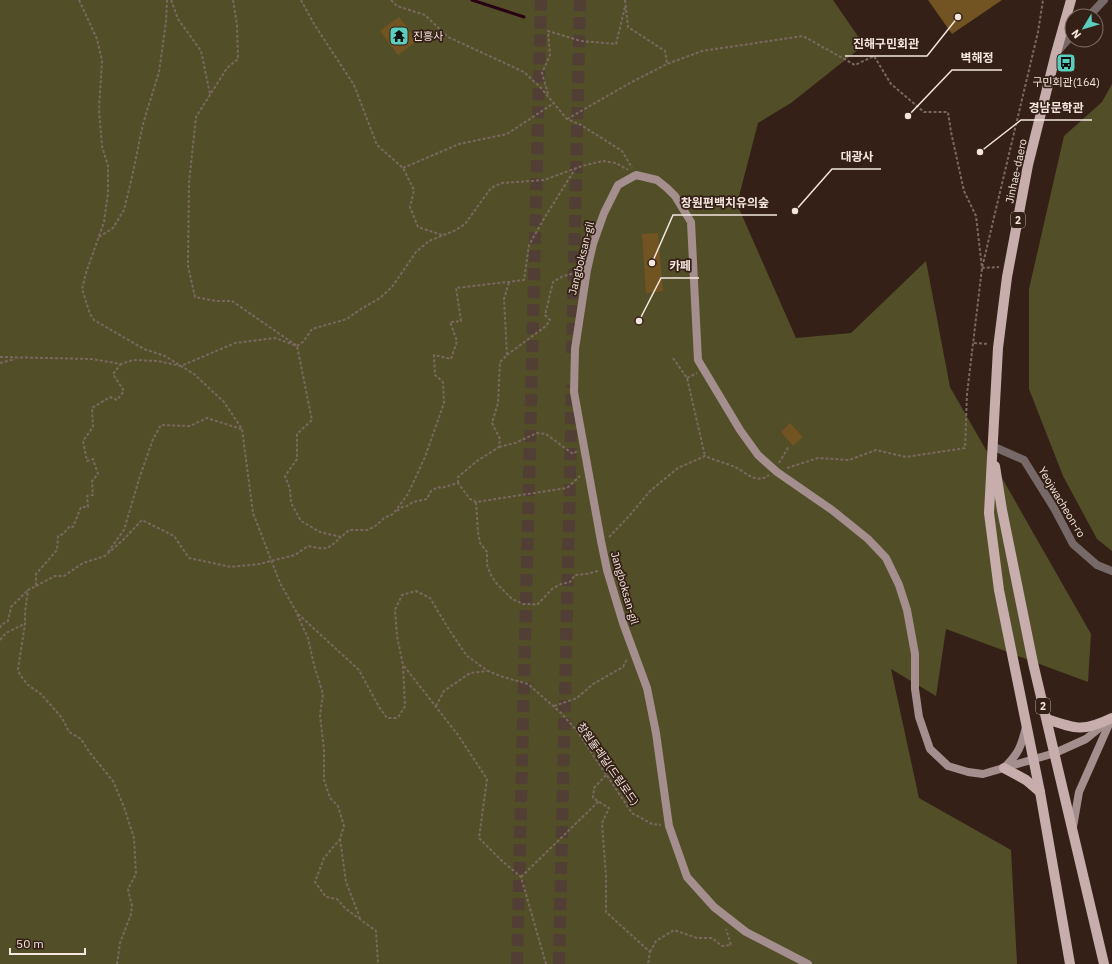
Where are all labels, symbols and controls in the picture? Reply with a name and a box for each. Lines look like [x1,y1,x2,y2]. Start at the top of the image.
north arrow [1064,8,1104,48]
temple icon: 진흥사 [388,25,410,47]
text: N [1068,27,1084,42]
place label: 진흥사 [413,29,443,43]
callout: 진해구민회관 [845,32,927,56]
text: 진해구민회관 [853,36,919,51]
callout: 벽해정 [952,46,1002,70]
text: 벽해정 [960,50,994,65]
bus stop icon: 구민회관(164) [1055,52,1077,74]
place label: 구민회관(164) [1032,75,1100,89]
callout: 경남문학관 [1021,96,1092,120]
text: 경남문학관 [1028,100,1084,115]
street label: Jinhae-daero [1002,137,1030,205]
callout: 대광사 [832,145,881,169]
text: 대광사 [840,149,874,164]
callout: 창원편백치유의숲 [673,191,777,215]
text: 창원편백치유의숲 [681,195,769,210]
road number: 2 [1011,212,1025,228]
street label: Jangboksan-gil [565,220,597,296]
callout: 카페 [661,254,699,278]
text: 카페 [669,258,691,273]
street label: Yeojwacheon-ro [1035,464,1089,540]
street label: Jangboksan-gil [608,550,642,626]
road number: 2 [1036,698,1050,714]
street label: 창원둘레길(드림로드) [574,720,642,808]
scale bar [10,930,85,956]
text: 50 m [16,936,44,951]

